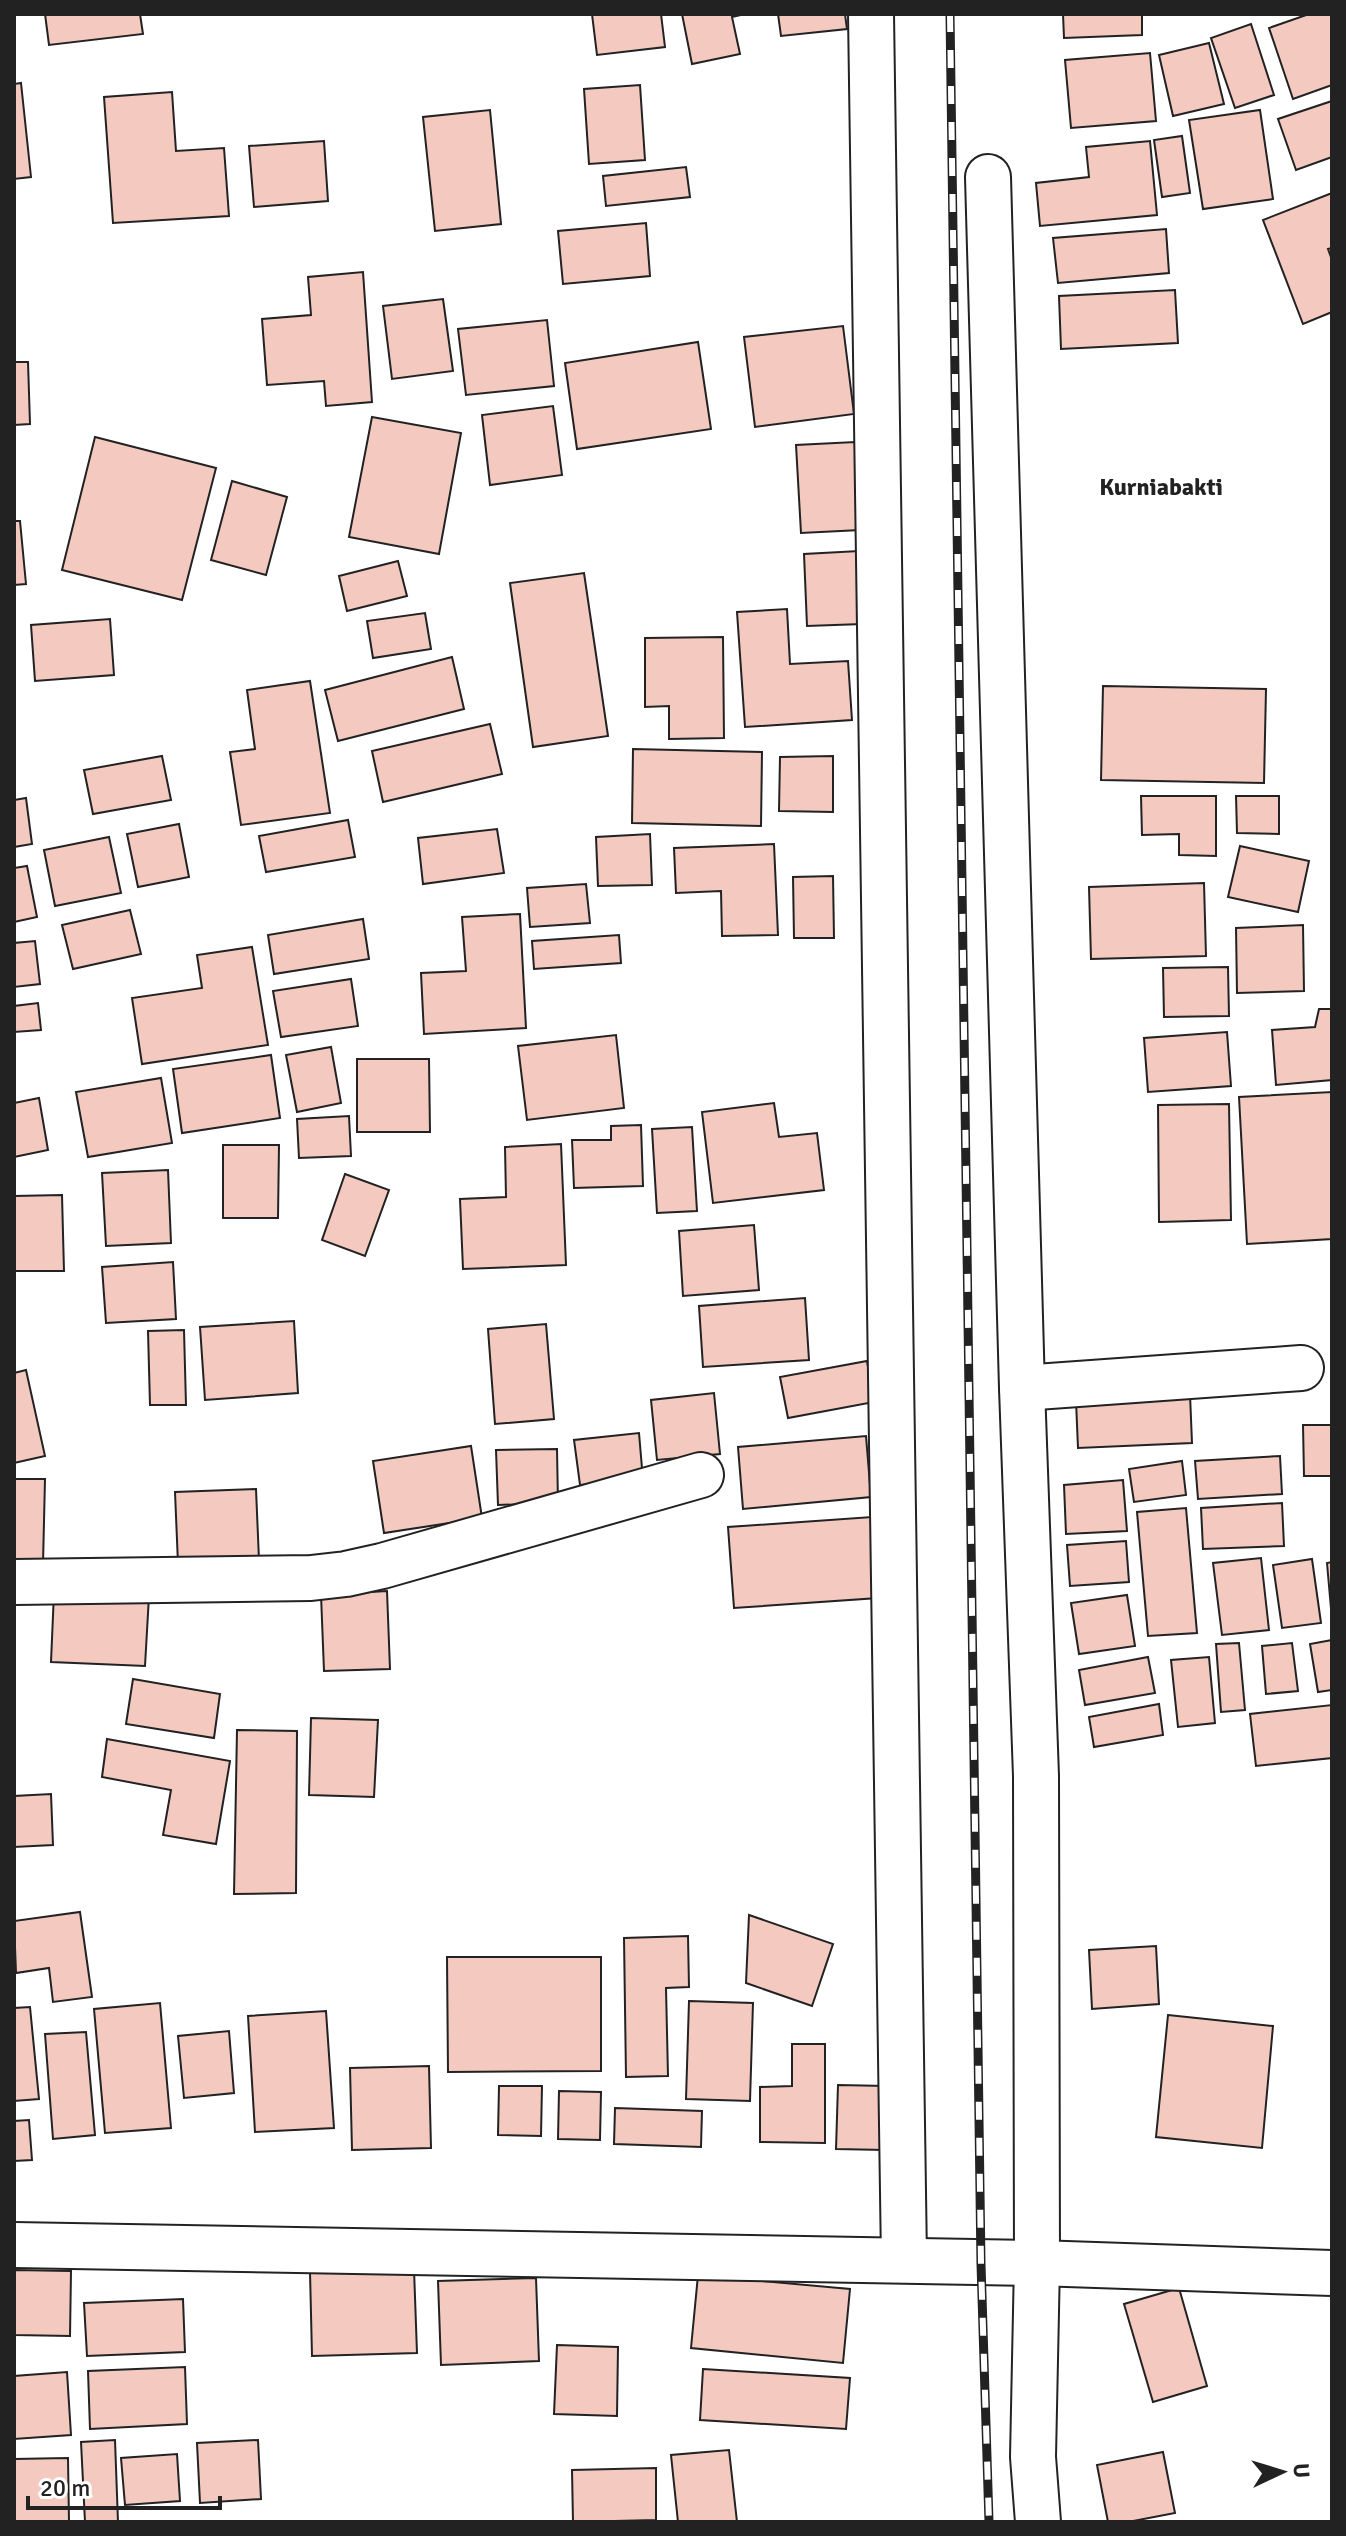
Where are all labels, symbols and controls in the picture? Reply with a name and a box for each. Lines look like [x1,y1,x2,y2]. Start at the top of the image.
district label: Kurniabakti [1099,472,1223,502]
north arrow [1242,2432,1322,2512]
scale bar [28,2460,220,2510]
text: U [1287,2462,1315,2479]
text: 20 m [40,2473,90,2503]

